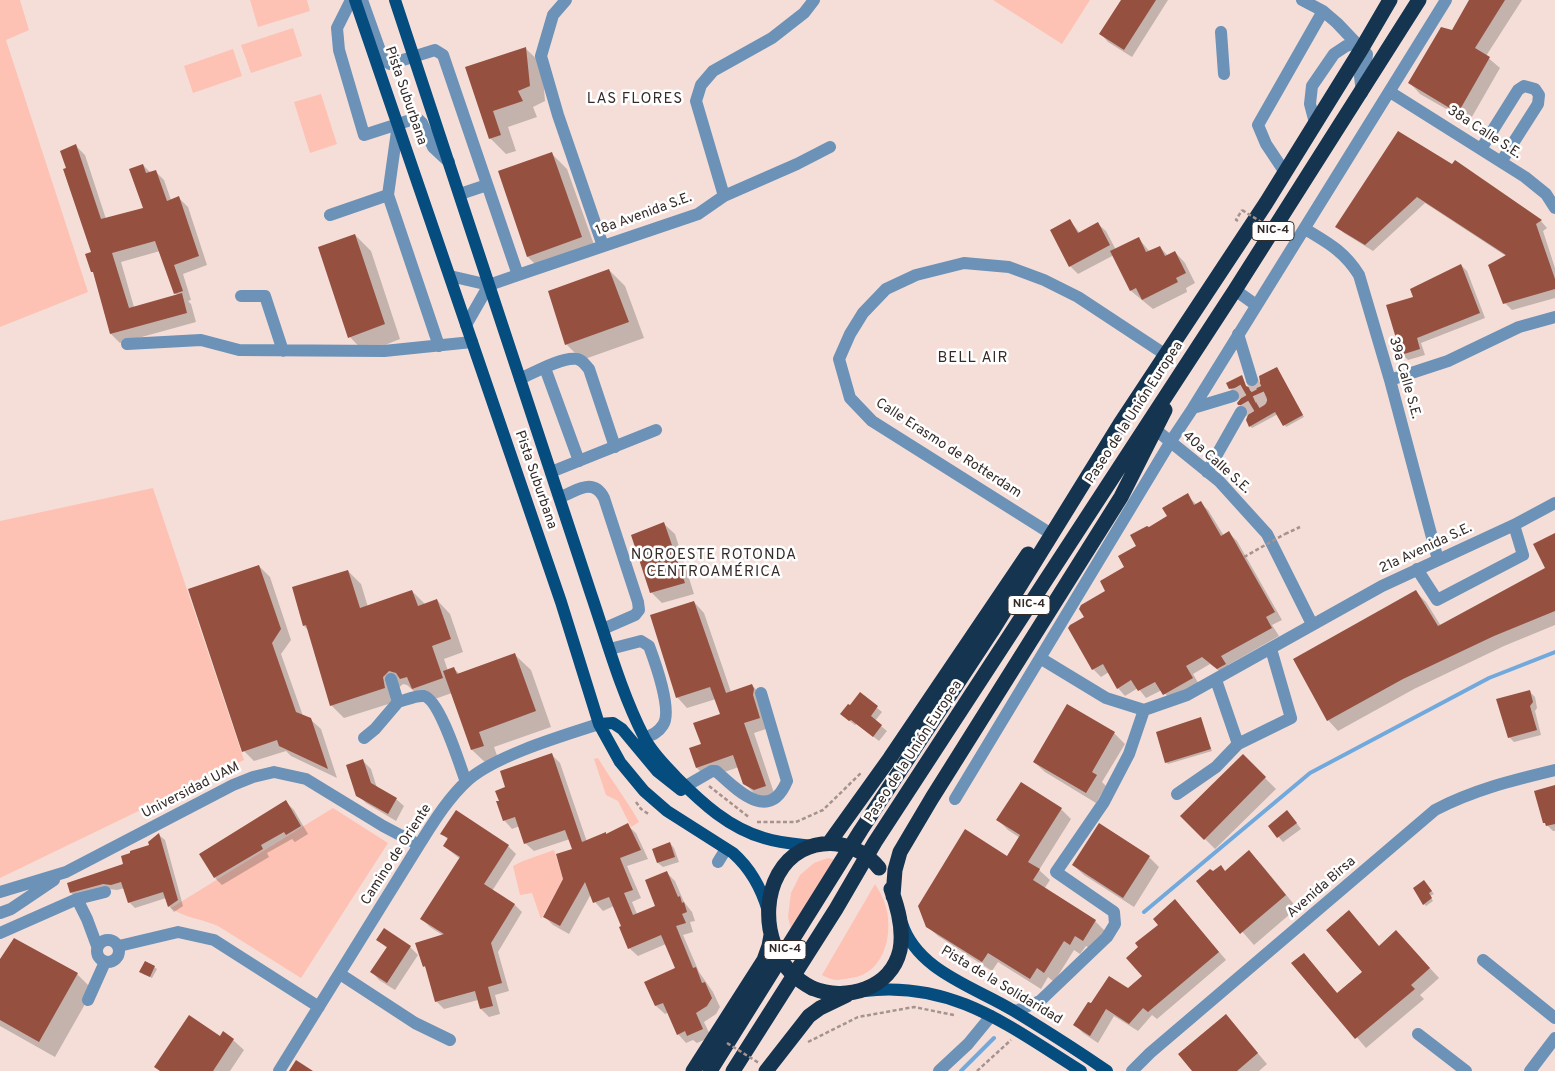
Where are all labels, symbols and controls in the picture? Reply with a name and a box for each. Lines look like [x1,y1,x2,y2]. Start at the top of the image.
street label: Pista Suburbana [380,45,430,147]
district label: LAS FLORES [585,91,685,109]
street label: 38a Calle S.E. [1444,103,1524,163]
street label: 18a Avenida S.E. [594,190,694,240]
road number: NIC-4 [1252,222,1294,240]
street label: 39a Calle S.E. [1384,335,1424,421]
street label: Paseo de la Unión Europea [1083,339,1187,487]
district label: BELL AIR [937,350,1009,368]
street label: Calle Erasmo de Rotterdam [872,395,1024,503]
street label: 40a Calle S.E. [1179,428,1253,498]
street label: Pista Suburbana [510,429,560,531]
street label: 21a Avenida S.E. [1377,520,1475,578]
district label: NOROESTE ROTONDA CENTROAMÉRICA [629,547,799,582]
road number: NIC-4 [1008,596,1050,614]
street label: Paseo de la Unión Europea [862,678,966,826]
street label: Universidad UAM [139,759,243,823]
street label: Camino de Oriente [358,801,436,909]
street label: Avenida Birsa [1284,854,1360,922]
road number: NIC-4 [764,940,806,960]
street label: Pista de la Solidaridad [937,943,1065,1029]

